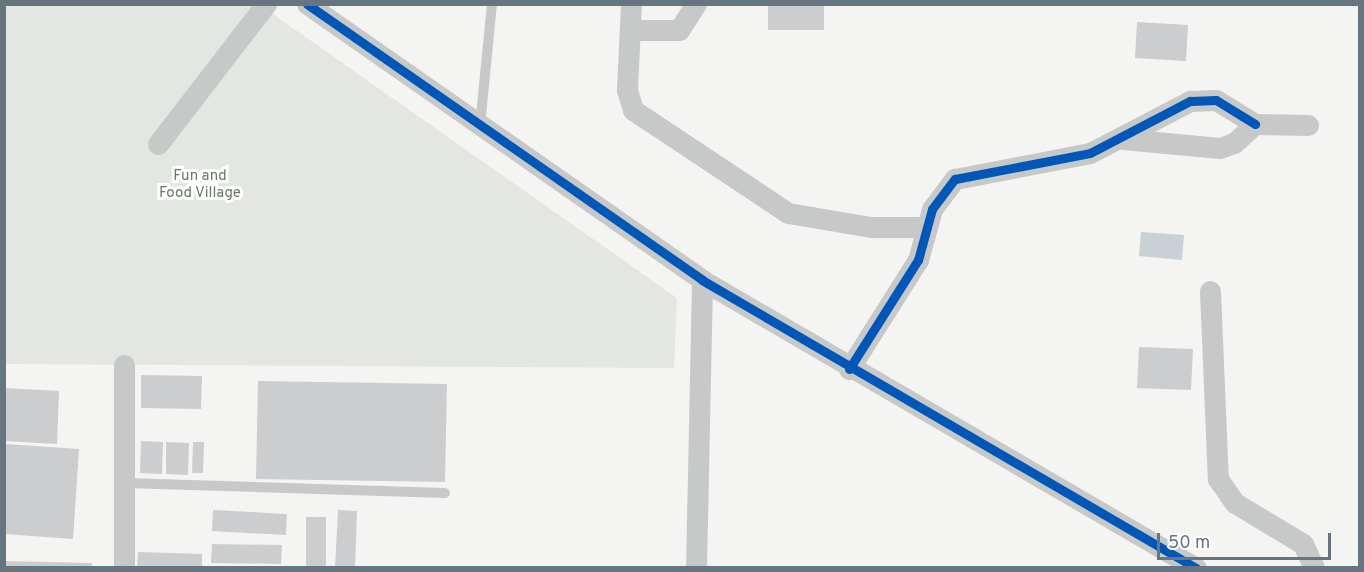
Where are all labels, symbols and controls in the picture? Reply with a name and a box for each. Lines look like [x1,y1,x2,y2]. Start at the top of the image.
park label: Fun and Food Village [159,167,241,202]
scale bar [1160,521,1334,559]
text: 50 m [1168,532,1210,555]

